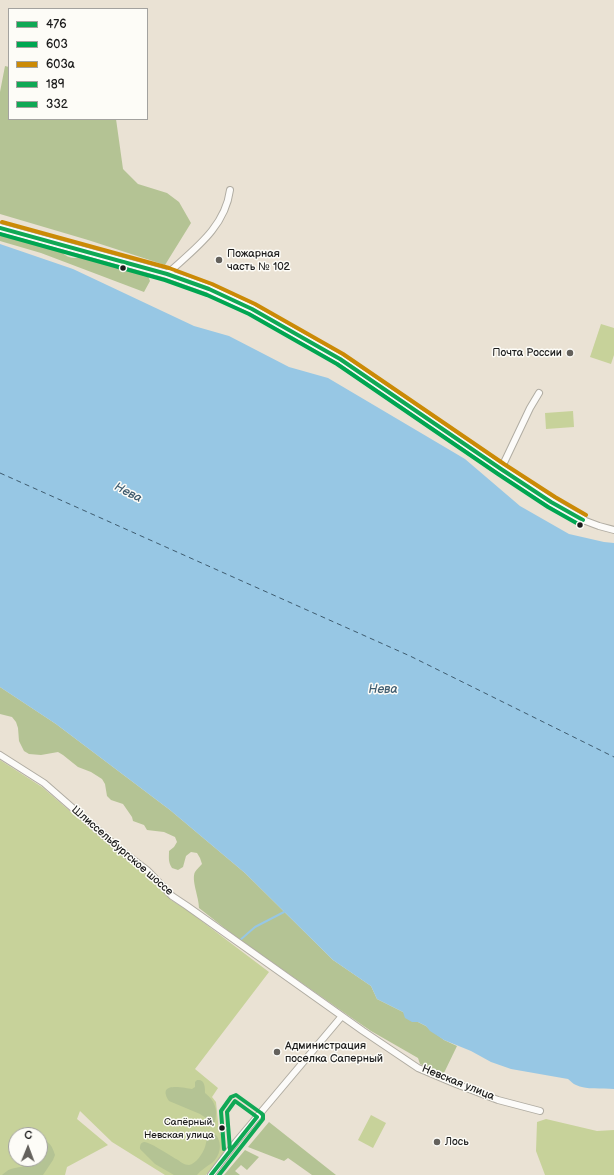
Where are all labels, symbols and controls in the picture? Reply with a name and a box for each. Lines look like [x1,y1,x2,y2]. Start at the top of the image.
legend [8,8,148,120]
text: 476 [46,17,67,32]
text: 603 [46,37,68,52]
text: 603а [46,57,75,72]
text: 189 [46,77,65,92]
text: 332 [46,97,68,112]
place label: Пожарная часть № 102 [227,247,290,273]
marker: Пожарная часть № 102 [214,255,224,265]
unlabelled marker [118,263,128,273]
place label: Почта России [492,346,562,360]
marker: Почта России [565,348,575,358]
water label: Нева [112,480,144,506]
unlabelled marker [575,520,585,530]
water label: Нева [369,683,397,697]
street label: Шлиссельбургское шоссе [69,803,175,899]
place label: Администрация поселка Саперный [285,1039,383,1065]
marker: Администрация поселка Саперный [272,1047,282,1057]
street label: Невская улица [420,1062,496,1104]
place label: Сапёрный, Невская улица [144,1116,214,1140]
marker: Сапёрный, Невская улица [217,1123,227,1133]
north arrow [8,1127,48,1167]
text: С [24,1129,32,1142]
place label: Лось [445,1135,469,1149]
marker: Лось [432,1137,442,1147]

